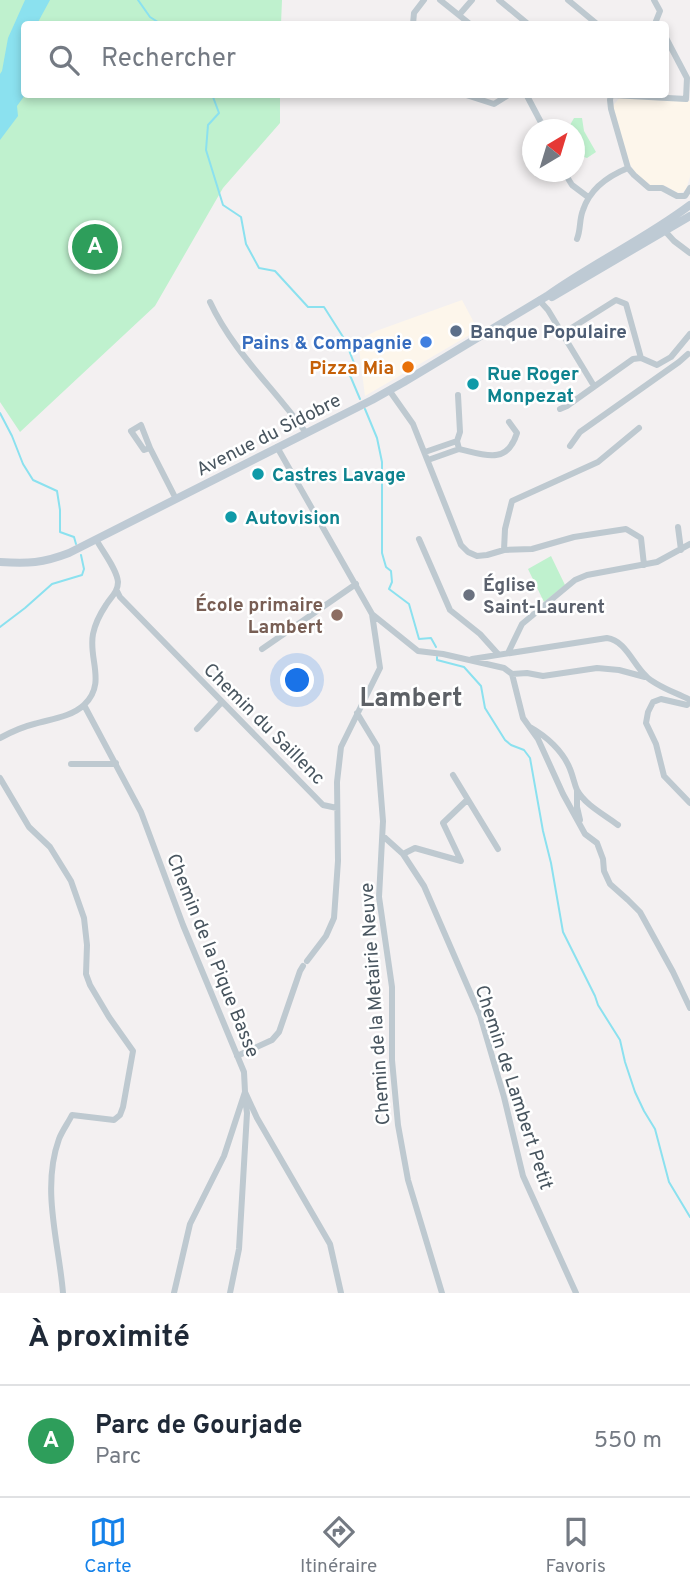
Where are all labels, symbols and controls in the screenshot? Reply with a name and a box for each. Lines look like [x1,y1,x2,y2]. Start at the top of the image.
search box [21,21,669,98]
icon: search [45,41,83,79]
text: Rechercher [101,43,236,76]
north arrow [522,119,585,182]
pin: A [72,221,118,273]
place label: Banque Populaire [470,321,627,345]
marker: Banque Populaire [448,323,464,339]
place label: Pains & Compagnie [241,332,412,356]
marker: Pains & Compagnie [418,334,434,350]
place label: Pizza Mia [309,357,394,381]
marker: Pizza Mia [400,359,416,375]
place label: Rue Roger Monpezat [487,363,579,409]
marker: Rue Roger Monpezat [465,376,481,392]
street label: Avenue du Sidobre [193,389,345,483]
place label: Castres Lavage [272,464,406,488]
marker: Castres Lavage [250,466,266,482]
place label: Autovision [245,507,340,531]
marker: Autovision [223,509,239,525]
place label: Église Saint-Laurent [483,573,605,620]
marker: Église Saint-Laurent [461,587,477,603]
place label: École primaire Lambert [195,593,323,640]
marker: École primaire Lambert [329,607,345,623]
street label: Chemin du Saillenc [198,658,330,790]
your location [280,663,314,697]
district label: Lambert [359,683,463,716]
street label: Chemin de la Pique Basse [160,850,264,1061]
street label: Chemin de la Metairie Neuve [356,882,396,1126]
street label: Chemin de Lambert Petit [469,982,558,1193]
text: À proximité [28,1320,190,1357]
text: Parc de Gourjade [95,1410,302,1443]
text: A [43,1427,59,1456]
text: 550 m [594,1427,662,1456]
text: Parc [95,1443,141,1472]
tab: Carte [84,1513,132,1579]
tab: Itinéraire [300,1513,377,1579]
tab: Favoris [546,1513,606,1579]

